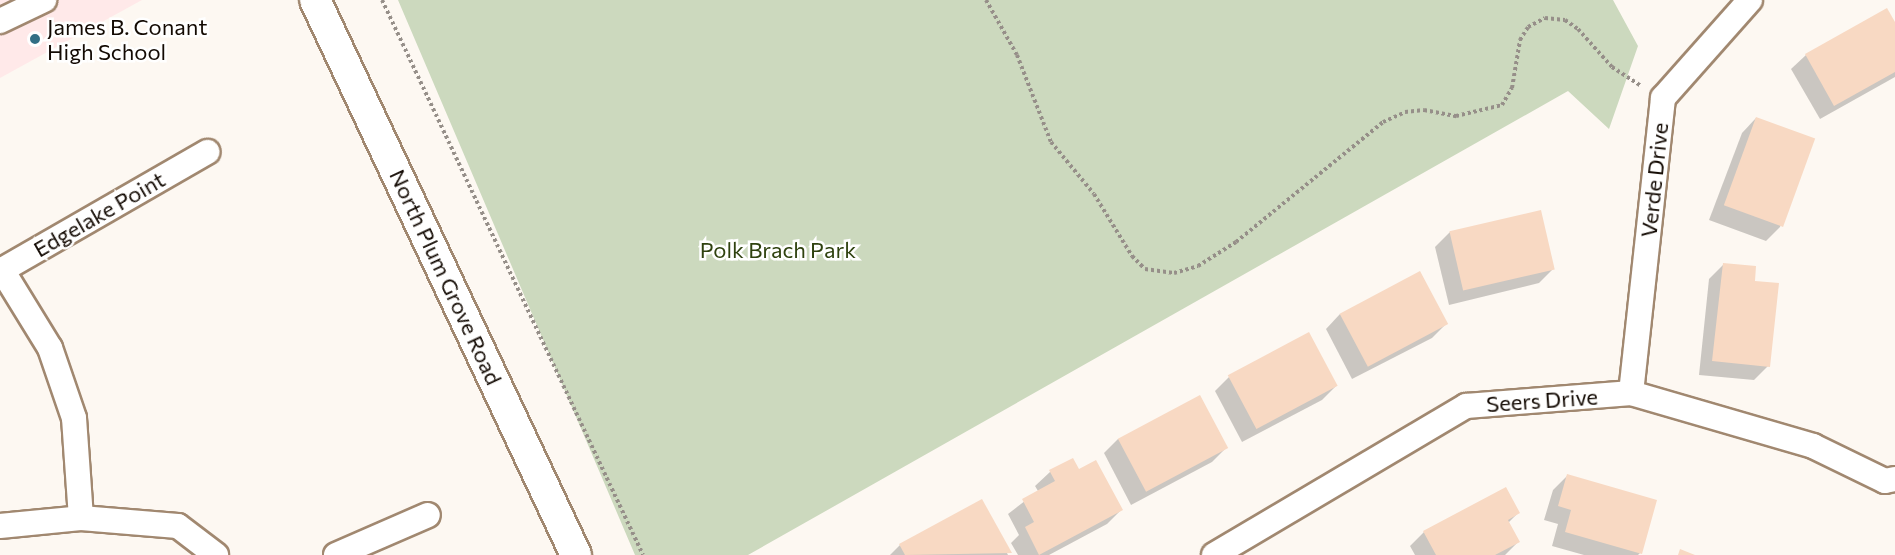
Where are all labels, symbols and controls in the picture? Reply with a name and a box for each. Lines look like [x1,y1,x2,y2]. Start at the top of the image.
place label: James B. Conant High School [47,13,207,64]
marker: James B. Conant High School [28,32,42,46]
street label: Verde Drive [1635,121,1673,239]
street label: North Plum Grove Road [384,165,508,389]
street label: Edgelake Point [29,166,169,262]
park label: Polk Brach Park [700,237,856,263]
street label: Seers Drive [1485,383,1599,417]

